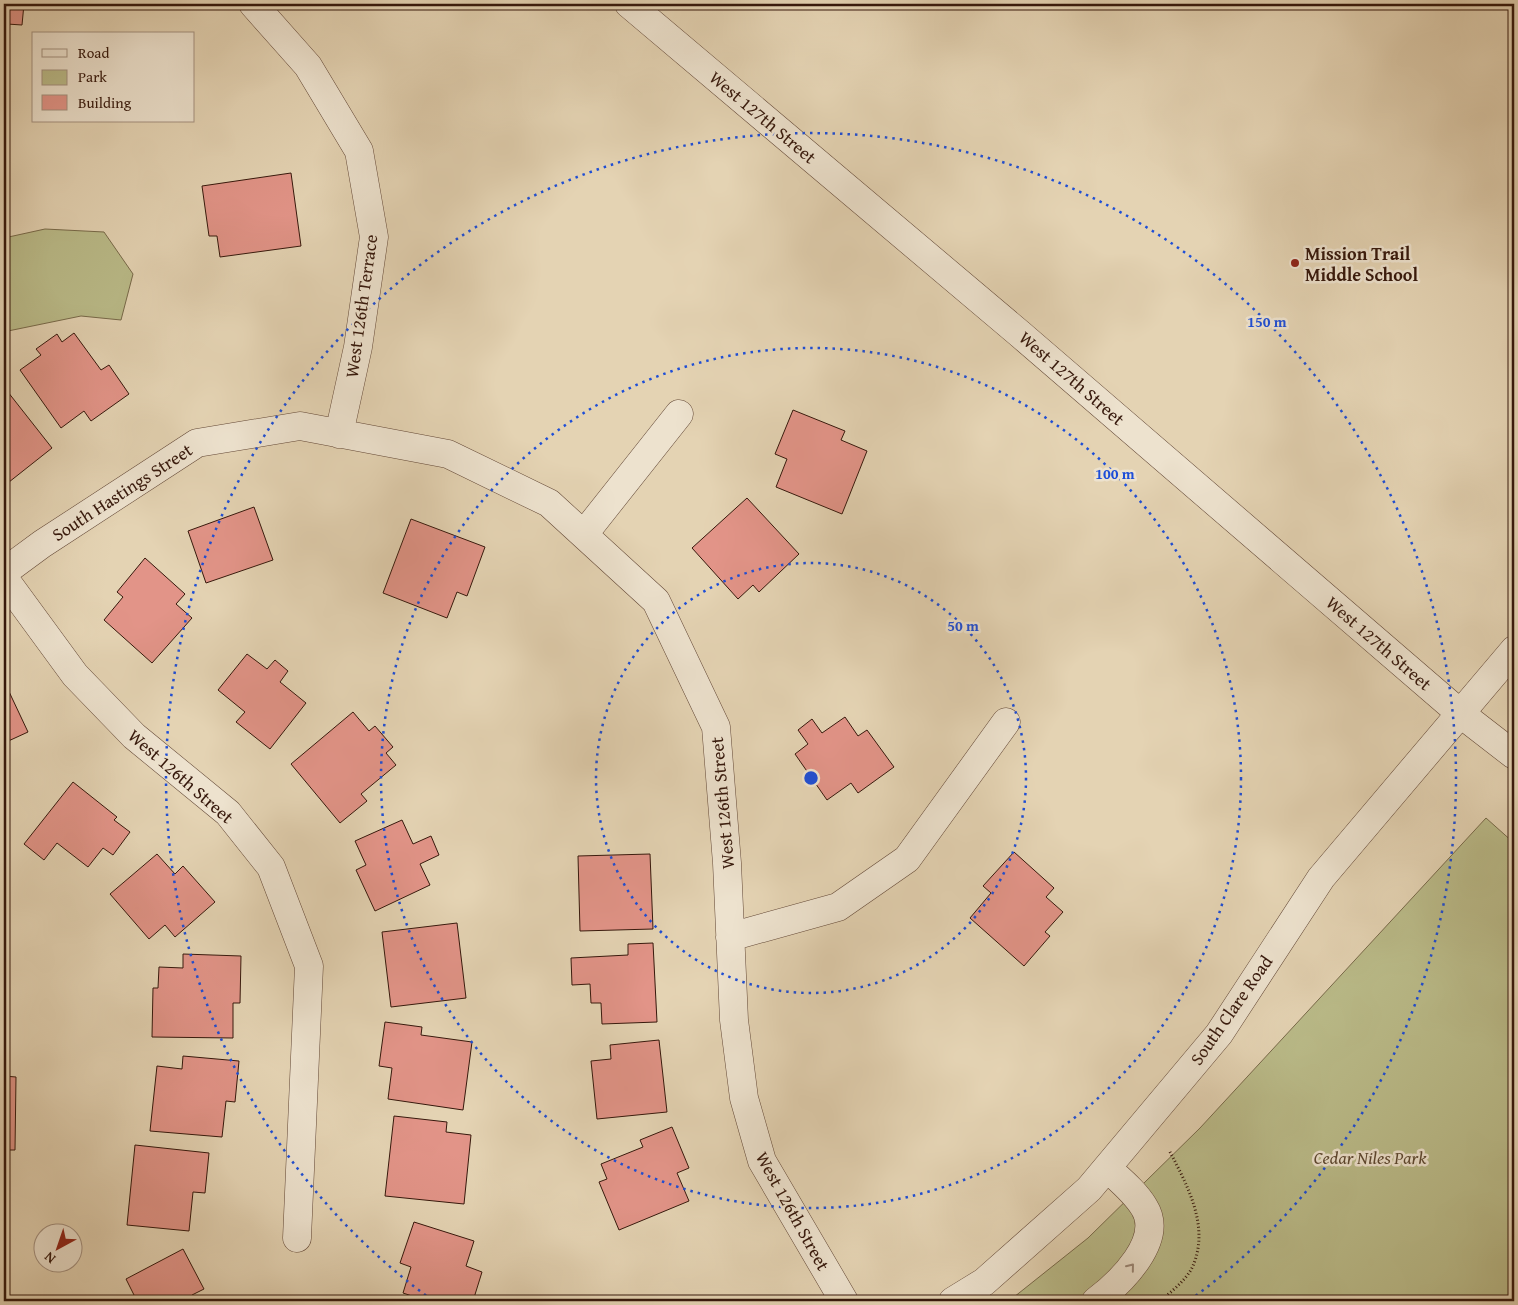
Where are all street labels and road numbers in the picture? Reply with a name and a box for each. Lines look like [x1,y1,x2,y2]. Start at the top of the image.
street label: West 127th Street [704,64,823,170]
street label: West 126th Terrace [338,233,384,379]
street label: West 127th Street [1013,324,1131,432]
street label: South Hastings Street [46,436,198,548]
street label: West 127th Street [1320,589,1438,697]
street label: West 126th Street [122,722,240,830]
street label: West 126th Street [703,735,741,870]
street label: South Clare Road [1183,949,1279,1070]
street label: West 126th Street [749,1147,837,1276]

